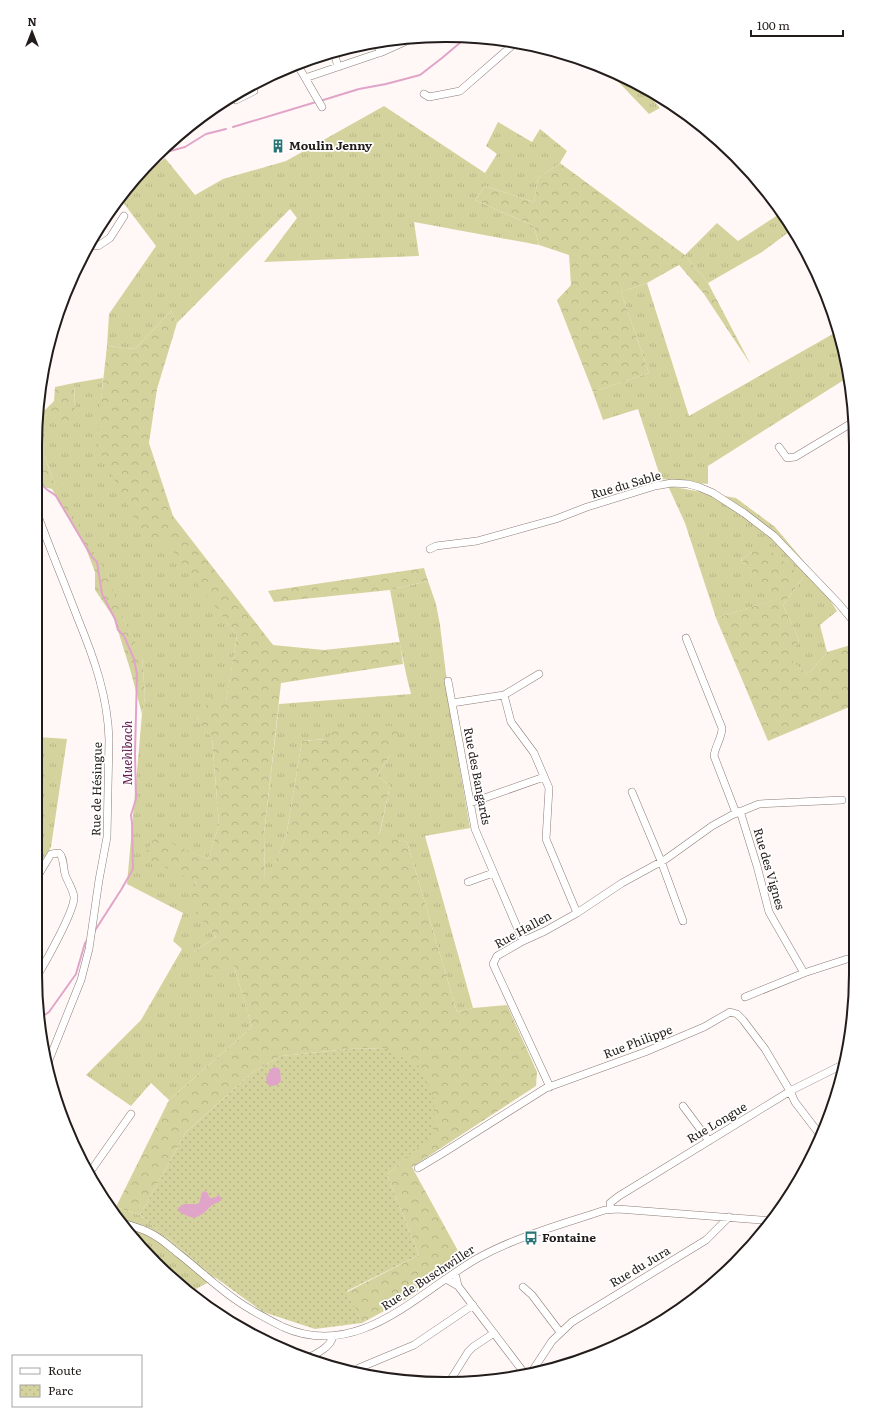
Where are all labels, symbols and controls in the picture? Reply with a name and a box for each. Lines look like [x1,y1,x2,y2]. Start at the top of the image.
north arrow [12,12,52,52]
scale bar [751,12,843,38]
text: N [27,13,37,29]
text: 100 m [757,16,790,34]
place label: Moulin Jenny [289,136,373,154]
building icon: Moulin Jenny [270,138,286,154]
street label: Rue du Sable [589,465,663,503]
water label: Muehlbach [117,720,136,785]
street label: Rue des Bangards [460,726,496,827]
street label: Rue de Hésingue [86,742,106,836]
street label: Rue des Vignes [750,826,790,912]
street label: Rue Hallen [491,906,554,952]
street label: Rue Philippe [601,1020,675,1062]
street label: Rue Longue [683,1097,750,1147]
place label: Fontaine [542,1228,596,1246]
bus stop icon: Fontaine [523,1230,539,1246]
street label: Rue de Buschwiller [377,1240,478,1314]
street label: Rue du Jura [606,1241,674,1291]
legend [12,1355,142,1407]
text: Route [48,1361,82,1379]
text: Parc [48,1381,73,1399]

